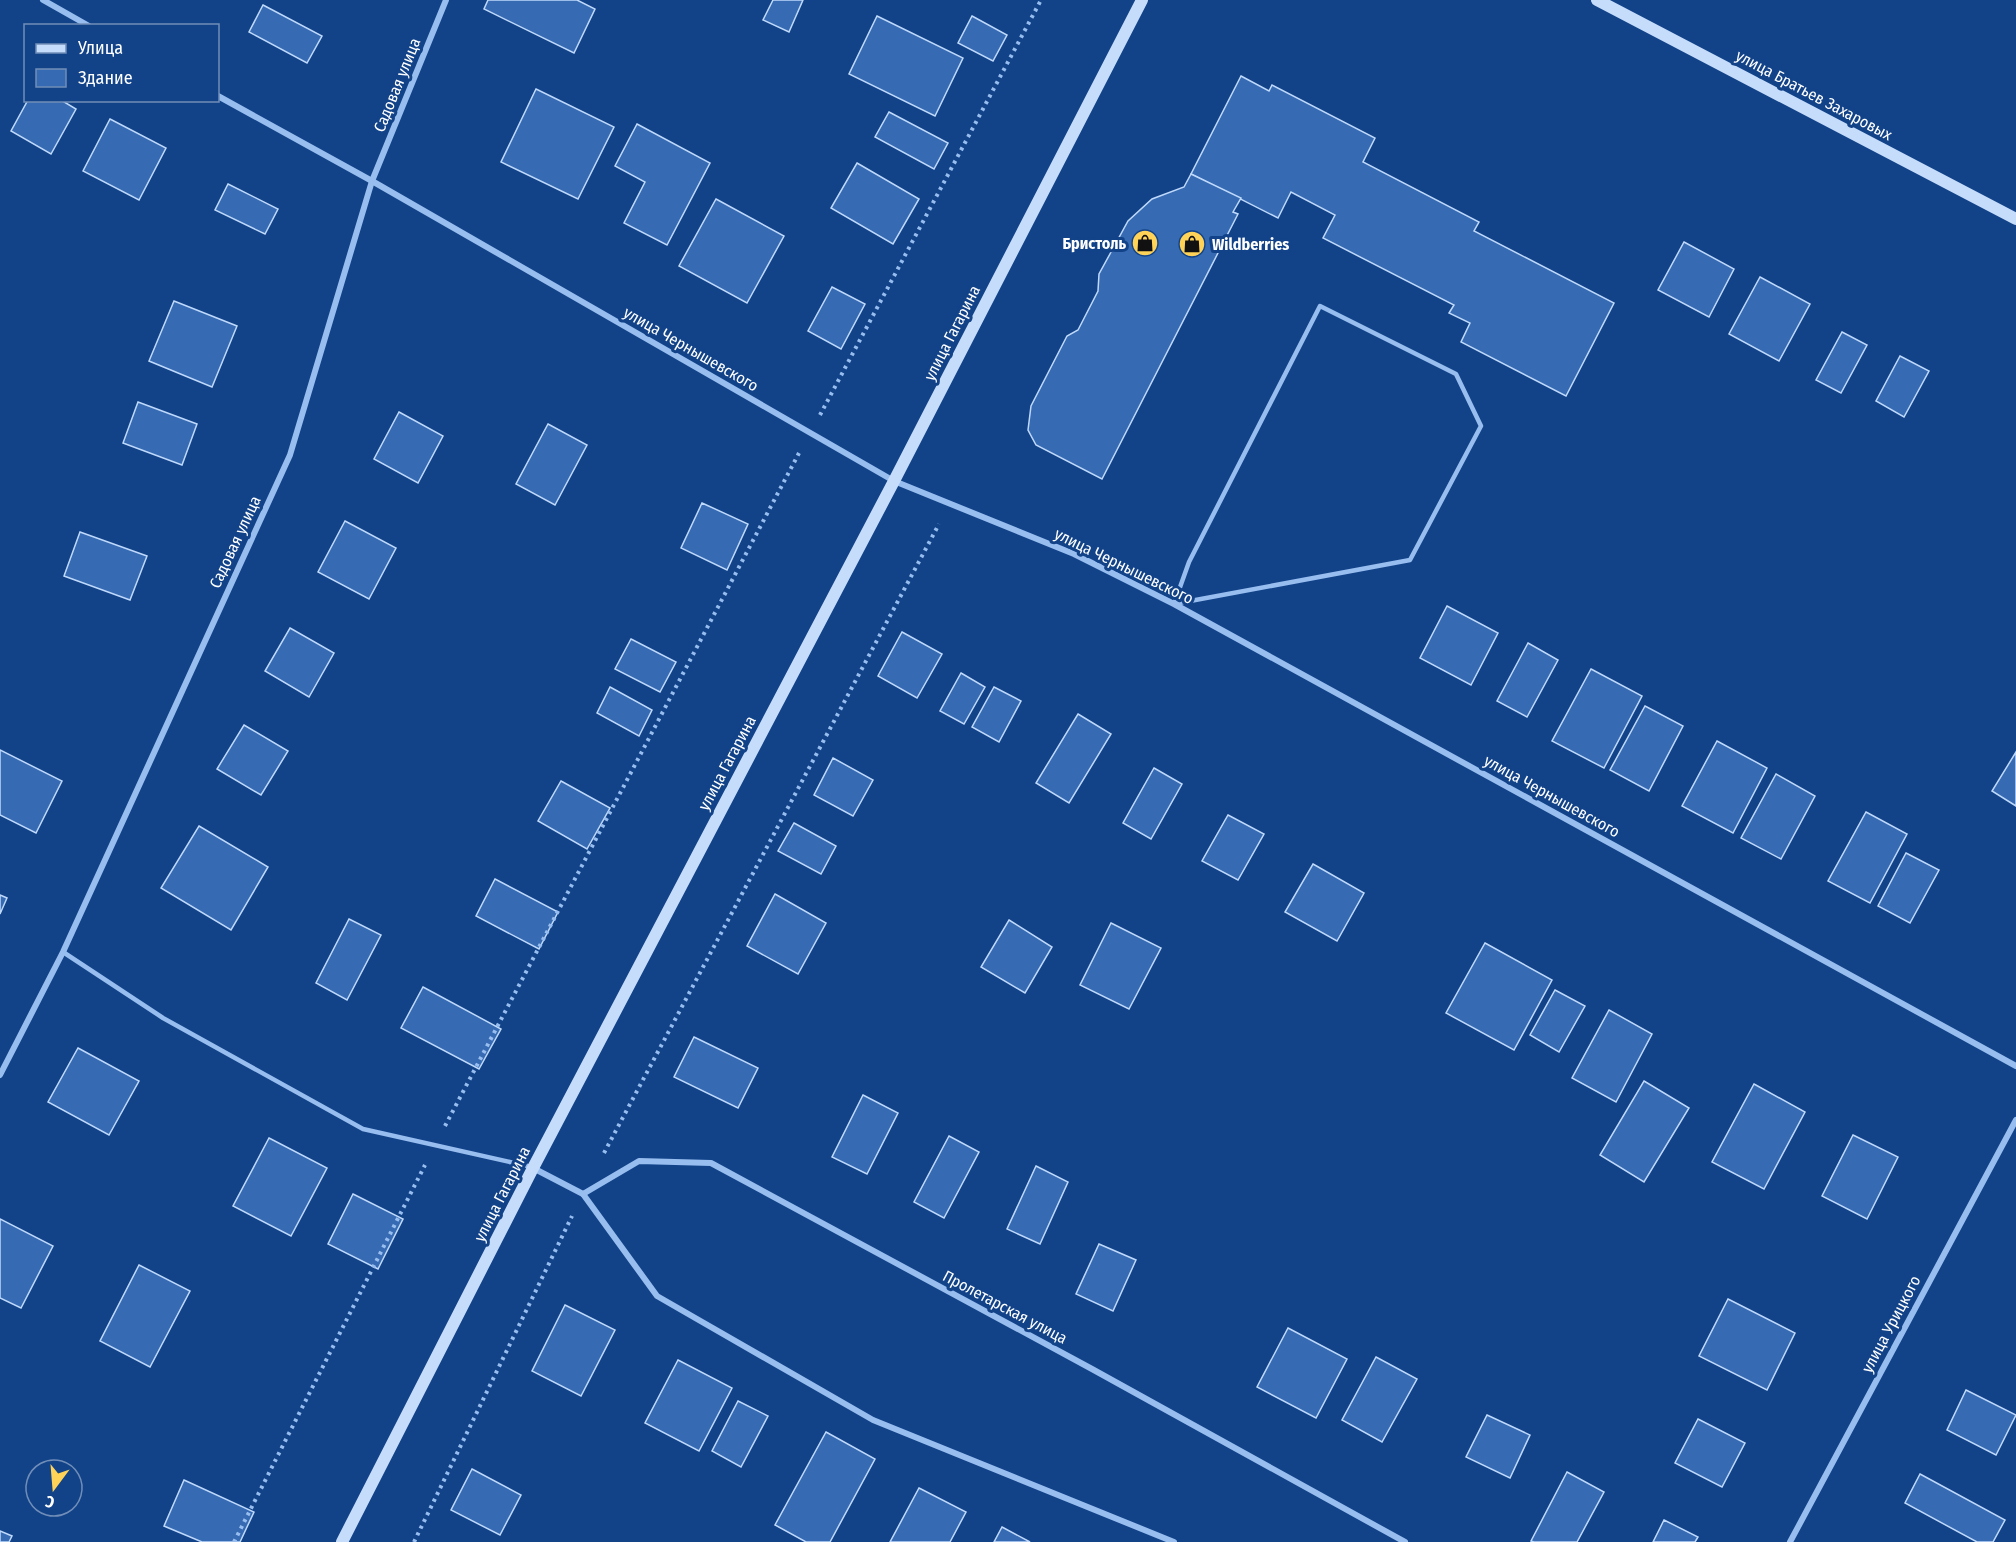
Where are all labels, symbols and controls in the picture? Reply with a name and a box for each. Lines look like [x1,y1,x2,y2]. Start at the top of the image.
legend [24,24,219,102]
street label: Садовая улица [370,35,425,135]
text: Улица [77,37,123,59]
street label: улица Братьев Захаровых [1733,46,1895,144]
text: Здание [78,67,133,89]
shop icon: Бристоль [1130,228,1160,258]
shop icon: Wildberries [1177,229,1207,259]
place label: Бристоль [1062,234,1126,253]
place label: Wildberries [1212,235,1289,254]
street label: улица Гагарина [920,282,984,384]
street label: улица Чернышевского [620,303,762,395]
street label: Садовая улица [205,493,265,591]
street label: улица Чернышевского [1051,524,1197,608]
street label: улица Гагарина [694,712,760,814]
street label: улица Чернышевского [1481,751,1623,841]
street label: улица Гагарина [470,1143,534,1245]
street label: Пролетарская улица [940,1266,1071,1348]
street label: улица Урицкого [1857,1272,1925,1376]
north arrow [24,1458,84,1518]
text: С [43,1491,57,1512]

